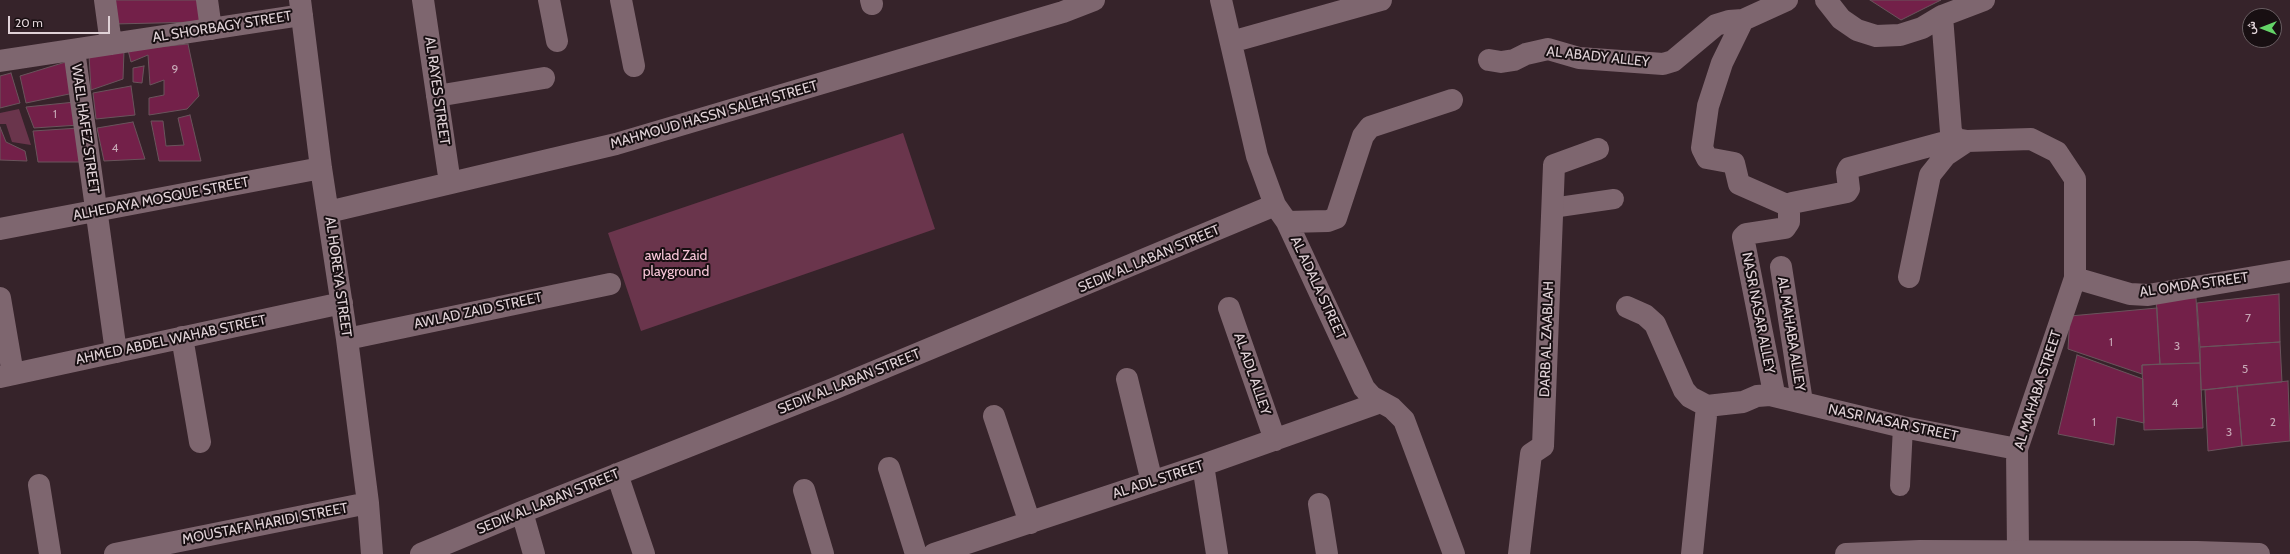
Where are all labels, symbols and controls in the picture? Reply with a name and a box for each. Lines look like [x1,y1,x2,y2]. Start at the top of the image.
scale bar [10,8,112,34]
street label: AL SHORBAGY STREET [151,8,293,46]
north arrow [2242,8,2282,48]
text: 20 m [15,15,43,30]
text: ش [2244,21,2258,35]
street label: AL RAYES STREET [421,36,453,146]
street label: AL ABADY ALLEY [1546,43,1650,71]
house number: 9 [172,62,178,76]
street label: WAEL HAFEZ STREET [68,63,102,195]
street label: MAHMOUD HASSN SALEH STREET [608,77,820,153]
house number: 1 [53,107,57,121]
house number: 4 [112,141,118,155]
street label: ALHEDAYA MOSQUE STREET [72,174,250,224]
street label: AL HOREYA STREET [321,216,355,338]
street label: SEDIK AL LABAN STREET [1076,222,1222,296]
street label: AL ADALA STREET [1287,234,1349,342]
park label: awlad Zaid playground [643,248,709,280]
street label: NASR NASAR ALLEY [1738,251,1778,375]
street label: AL OMDA STREET [2139,269,2249,301]
street label: AL MAHABA ALLEY [1774,276,1808,392]
street label: DARB AL ZAABLAH [1537,281,1557,397]
street label: AWLAD ZAID STREET [412,289,544,333]
house number: 7 [2245,311,2251,325]
street label: AHMED ABDEL WAHAB STREET [74,312,268,368]
street label: AL MAHABA STREET [2011,328,2065,452]
street label: AL ADL ALLEY [1230,331,1274,417]
house number: 1 [2109,335,2113,349]
house number: 3 [2174,339,2180,353]
street label: SEDIK AL LABAN STREET [775,346,923,418]
house number: 5 [2242,362,2248,376]
house number: 4 [2172,396,2178,410]
street label: NASR NASAR STREET [1827,401,1959,445]
house number: 1 [2092,415,2096,429]
house number: 2 [2270,415,2276,429]
house number: 3 [2226,425,2232,439]
street label: AL ADL STREET [1110,457,1206,503]
street label: SEDIK AL LABAN STREET [474,466,622,538]
street label: MOUSTAFA HARIDI STREET [181,500,349,548]

